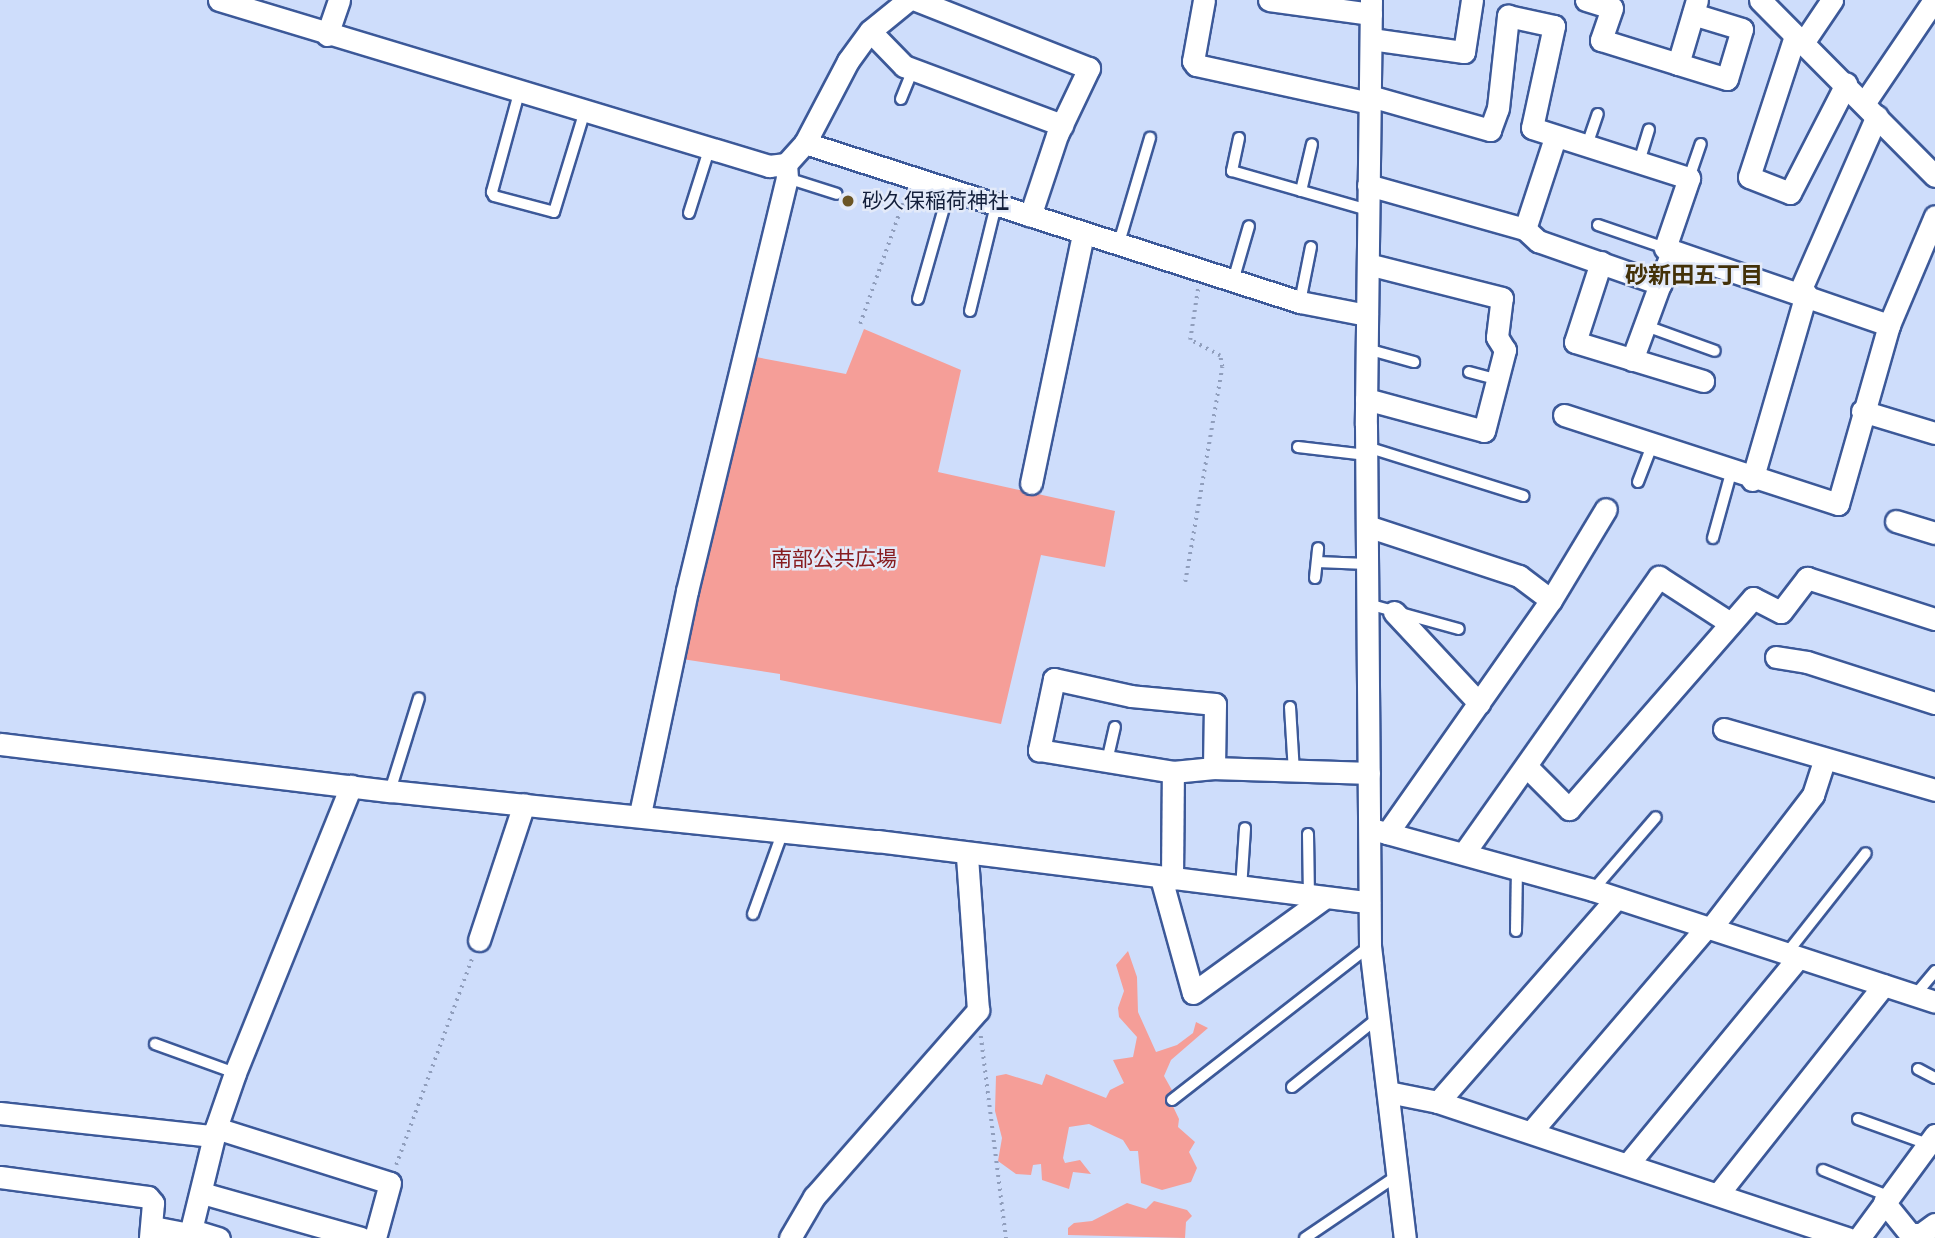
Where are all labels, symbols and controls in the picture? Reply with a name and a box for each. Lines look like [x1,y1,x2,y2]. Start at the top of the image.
place label: 砂久保稲荷神社 [862,188,1009,214]
marker: 砂久保稲荷神社 [840,193,856,209]
district label: 砂新田五丁目 [1625,261,1763,289]
park label: 南部公共広場 [771,546,897,572]

